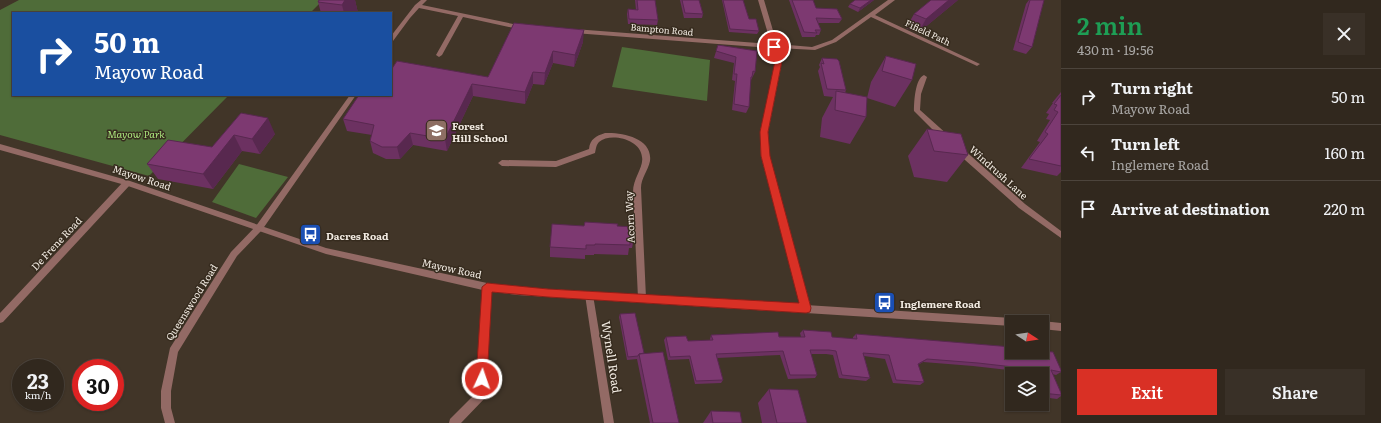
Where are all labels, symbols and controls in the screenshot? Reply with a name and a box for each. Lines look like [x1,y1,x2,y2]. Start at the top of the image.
text: 2 min [1077,7,1143,42]
button: close [1323,13,1365,55]
street label: Fifield Path [903,15,953,49]
street label: Bampton Road [630,19,695,39]
text: 50 m [94,20,160,62]
icon: right [28,28,80,80]
pin [757,30,791,64]
icon: arrive [763,36,785,58]
text: 430 m · 19:56 [1077,40,1153,59]
text: Mayow Road [94,58,203,85]
text: Turn right [1111,76,1193,99]
text: 50 m [1331,85,1365,108]
icon: right [1077,86,1099,108]
text: Mayow Road [1111,99,1190,118]
school or university icon: Forest Hill School [424,118,450,144]
place label: Forest Hill School [452,118,508,145]
park label: Mayow Park [107,126,165,141]
text: Turn left [1111,132,1180,155]
text: 160 m [1325,141,1365,164]
street label: Windrush Lane [966,142,1032,202]
icon: left [1077,142,1099,164]
text: Inglemere Road [1111,155,1209,174]
street label: Mayow Road [111,160,173,194]
street label: Acorn Way [620,190,638,244]
text: Arrive at destination [1111,197,1270,220]
text: 220 m [1324,197,1365,220]
icon: arrive [1077,198,1099,220]
street label: De Frene Road [27,213,85,273]
bus stop icon: Dacres Road [298,222,324,248]
place label: Dacres Road [326,228,389,243]
street label: Mayow Road [421,254,483,282]
street label: Queenswood Road [161,261,221,343]
bus stop icon: Inglemere Road [872,290,898,316]
place label: Inglemere Road [900,296,981,311]
north arrow [1005,315,1049,359]
map controls [1005,315,1049,411]
street label: Wynell Road [597,320,627,395]
position arrow [461,358,503,400]
speed limit sign: 30 [72,359,124,411]
text: 23 [27,365,49,395]
button: layers [1005,367,1049,411]
button: Exit [1077,369,1217,415]
button: Share [1225,369,1365,415]
text: km/h [25,387,51,402]

